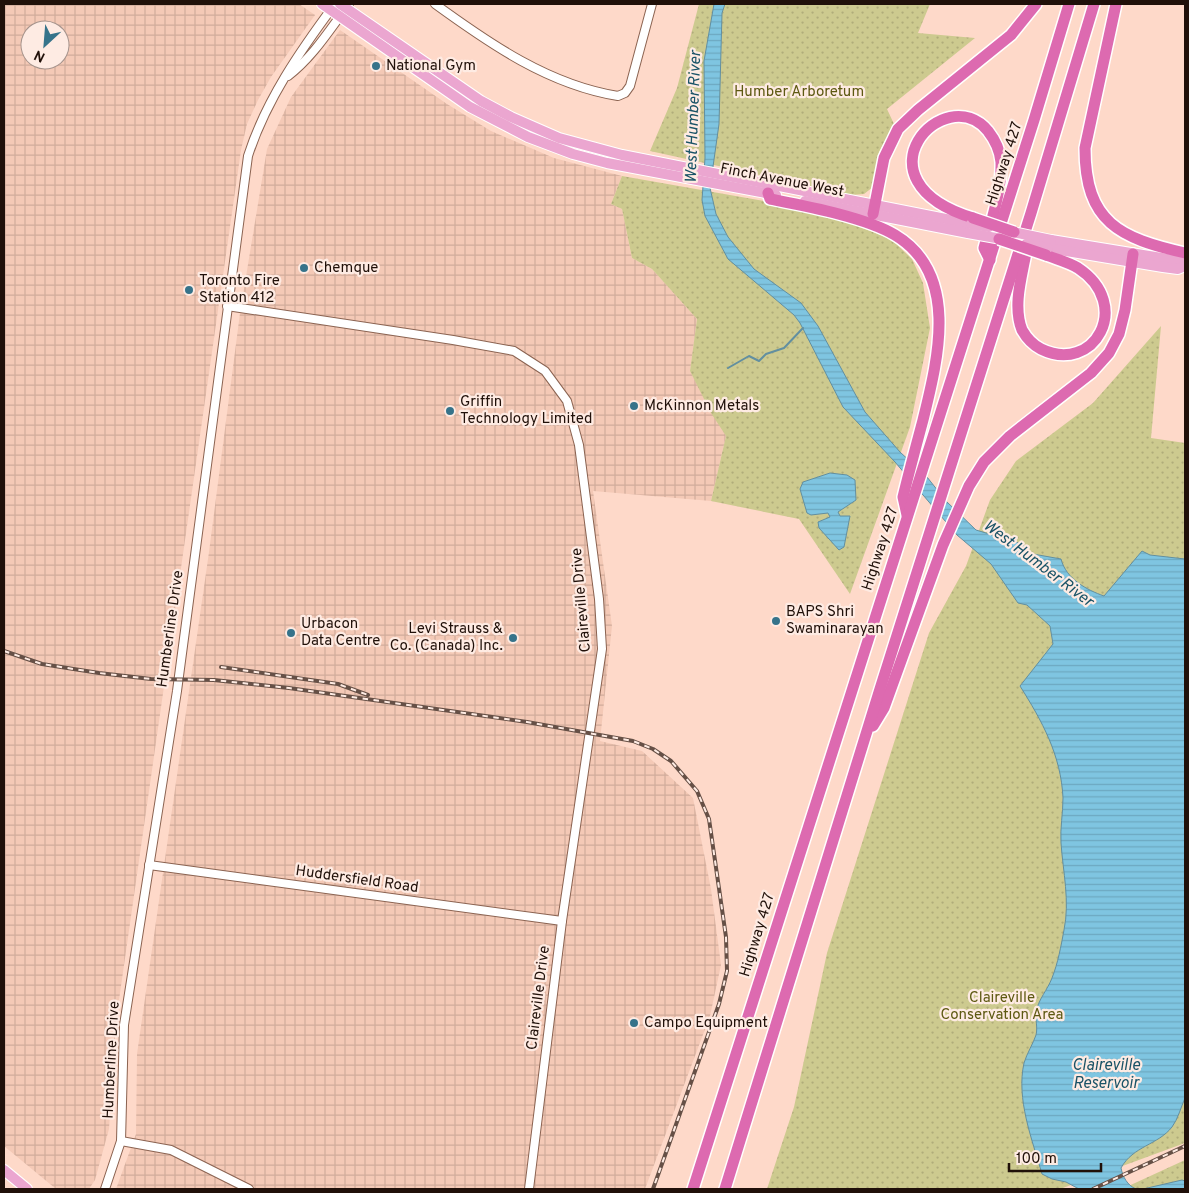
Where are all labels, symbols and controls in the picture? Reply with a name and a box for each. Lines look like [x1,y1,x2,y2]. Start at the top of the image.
north arrow [20,20,70,70]
text: N [32,45,48,65]
water label: West Humber River [682,48,706,184]
place label: National Gym [386,57,476,76]
marker: National Gym [370,60,382,72]
park label: Humber Arboretum [734,83,864,102]
street label: Highway 427 [983,119,1028,208]
street label: Finch Avenue West [718,160,846,202]
place label: Chemque [314,259,378,278]
marker: Chemque [298,262,310,274]
place label: Toronto Fire Station 412 [199,272,280,308]
marker: Toronto Fire Station 412 [183,284,195,296]
place label: Griffin Technology Limited [460,393,593,429]
place label: McKinnon Metals [644,397,759,416]
marker: McKinnon Metals [628,400,640,412]
marker: Griffin Technology Limited [444,405,456,417]
street label: Highway 427 [859,504,904,593]
water label: West Humber River [979,516,1099,613]
street label: Claireville Drive [568,547,596,653]
street label: Humberline Drive [153,569,189,689]
place label: BAPS Shri Swaminarayan [786,603,884,639]
place label: Urbacon Data Centre [301,615,380,651]
marker: BAPS Shri Swaminarayan [770,615,782,627]
place label: Levi Strauss & Co. (Canada) Inc. [390,620,503,656]
marker: Urbacon Data Centre [285,627,297,639]
marker: Levi Strauss & Co. (Canada) Inc. [507,632,519,644]
street label: Huddersfield Road [294,862,420,898]
street label: Highway 427 [736,890,780,979]
street label: Claireville Drive [523,945,555,1051]
park label: Claireville Conservation Area [940,989,1064,1025]
street label: Humberline Drive [99,1001,125,1119]
place label: Campo Equipment [644,1014,768,1033]
marker: Campo Equipment [628,1017,640,1029]
water label: Claireville Reservoir [1072,1056,1141,1094]
scale bar [1009,1140,1102,1172]
text: 100 m [1016,1150,1057,1169]

